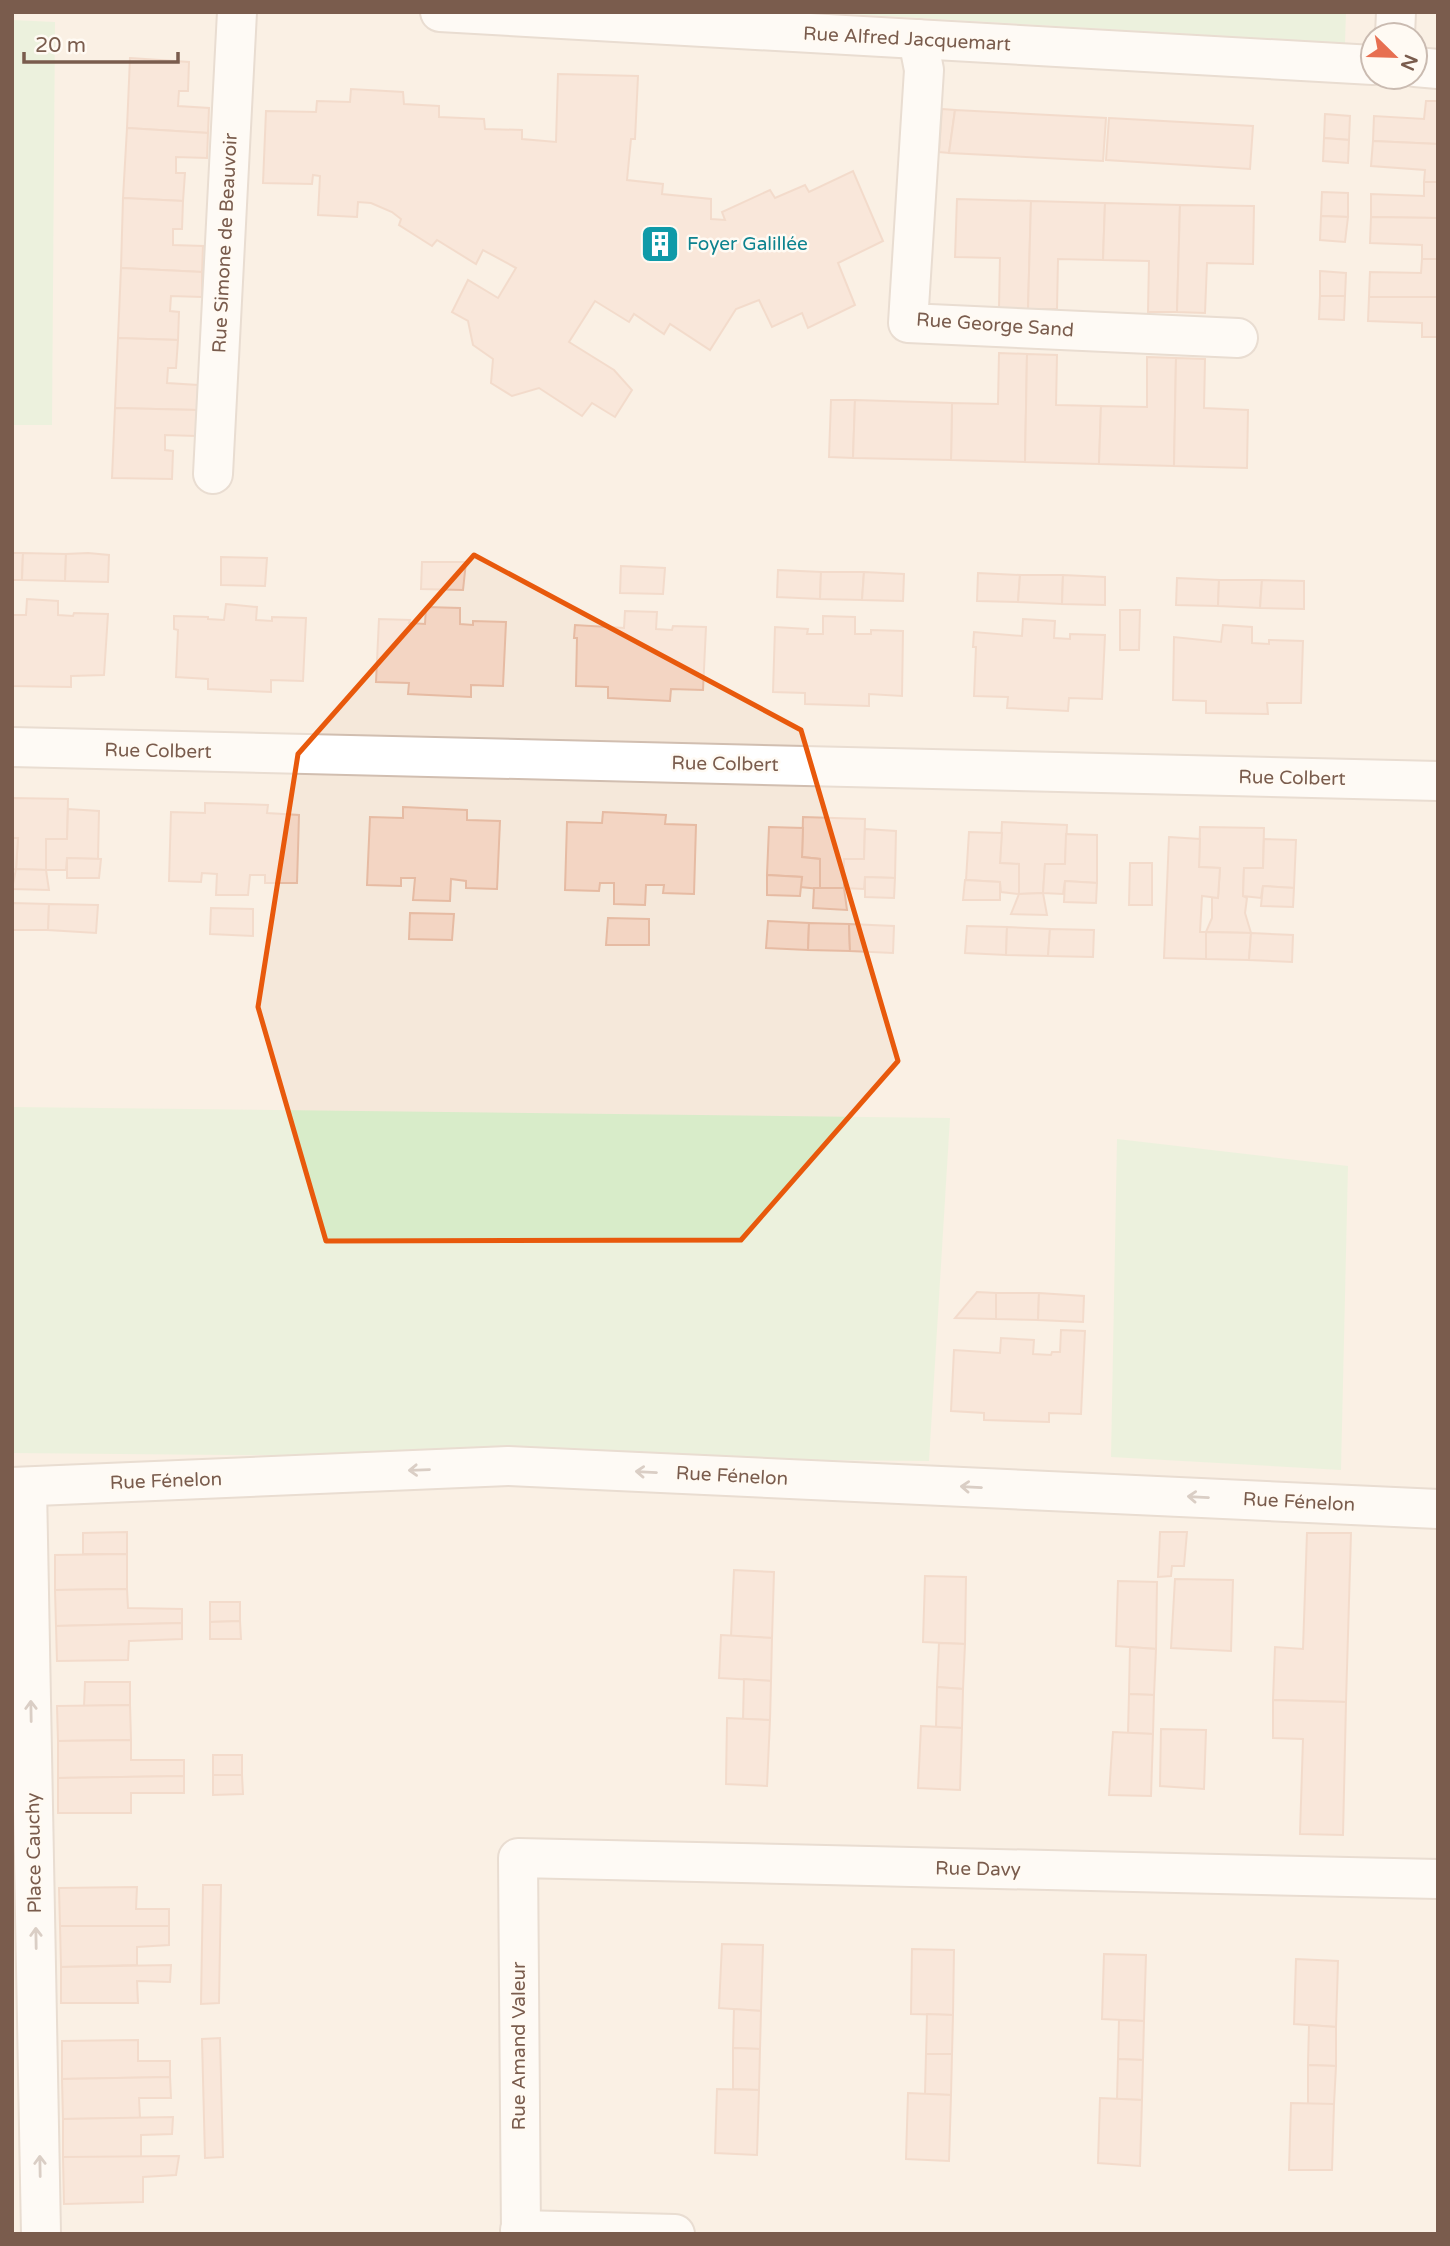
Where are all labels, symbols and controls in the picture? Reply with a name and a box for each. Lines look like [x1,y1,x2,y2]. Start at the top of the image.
scale bar [24,21,178,65]
north arrow [1359,21,1429,91]
street label: Rue Alfred Jacquemart [803,23,1011,55]
text: 20 m [35,33,86,58]
text: N [1396,51,1422,74]
street label: Rue Simone de Beauvoir [208,132,242,354]
building icon: Foyer Galillée [639,223,681,265]
place label: Foyer Galillée [687,233,808,255]
street label: Rue George Sand [915,309,1075,341]
street label: Rue Colbert [104,739,212,763]
street label: Rue Colbert [671,752,779,776]
street label: Rue Colbert [1238,766,1346,790]
street label: Rue Fénelon [675,1462,789,1490]
one-way arrow [407,1463,430,1476]
one-way arrow [635,1465,658,1478]
street label: Rue Fénelon [109,1468,223,1494]
one-way arrow [960,1480,983,1493]
street label: Rue Fénelon [1242,1488,1356,1516]
one-way arrow [1187,1491,1210,1504]
one-way arrow [25,1699,38,1722]
street label: Place Cauchy [22,1792,46,1914]
street label: Rue Davy [935,1857,1021,1881]
one-way arrow [29,1927,43,1950]
street label: Rue Amand Valeur [508,1961,530,2130]
one-way arrow [33,2154,47,2177]

